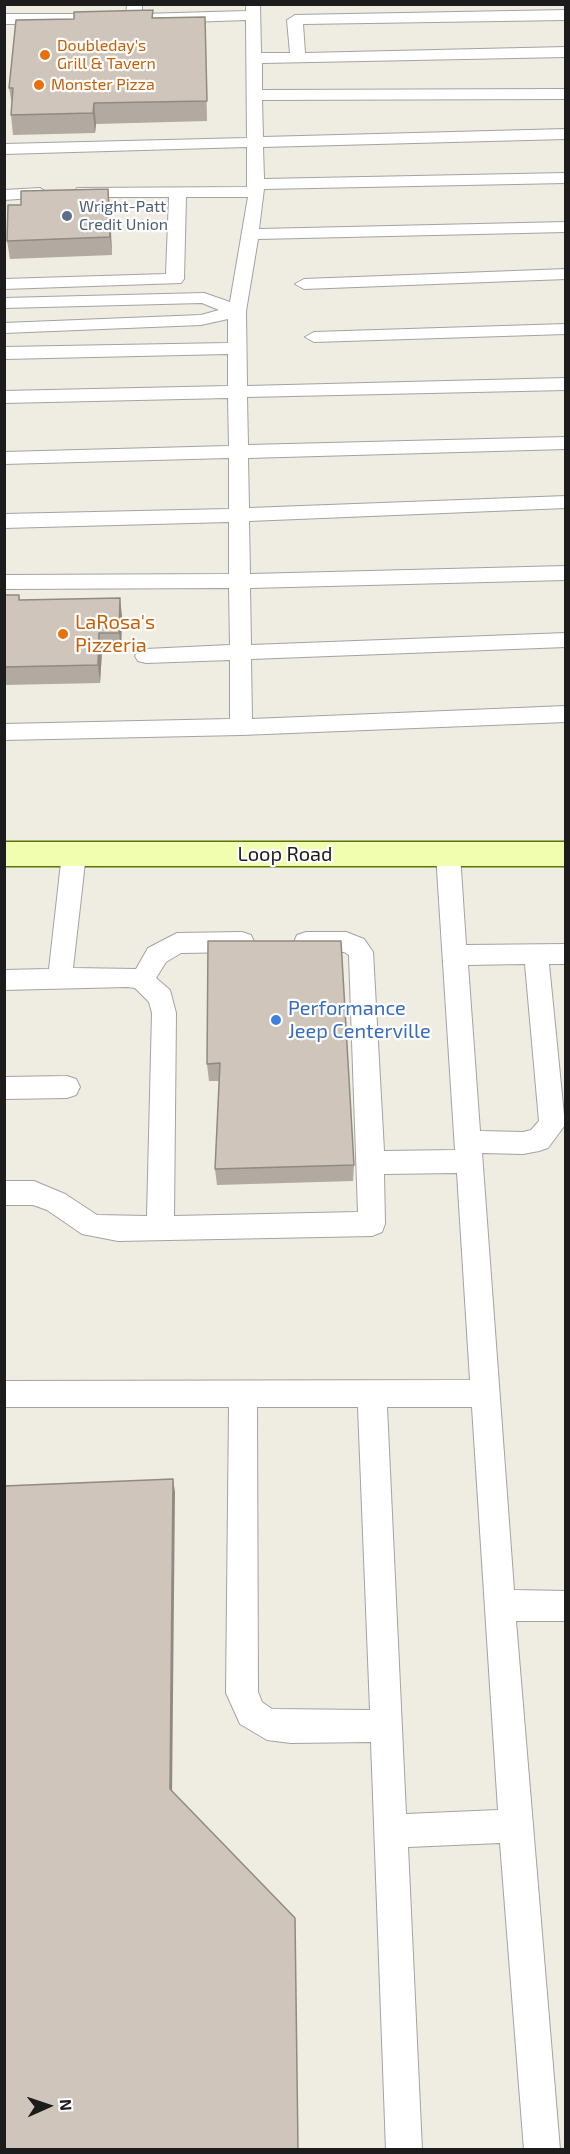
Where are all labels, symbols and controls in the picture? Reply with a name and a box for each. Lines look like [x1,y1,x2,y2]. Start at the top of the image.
place label: Doubleday's Grill & Tavern [57,36,156,74]
marker: Doubleday's Grill & Tavern [38,48,52,62]
place label: Monster Pizza [51,75,155,95]
marker: Monster Pizza [32,78,46,92]
place label: Wright-Patt Credit Union [79,197,168,235]
marker: Wright-Patt Credit Union [60,209,74,223]
place label: LaRosa's Pizzeria [75,610,155,657]
marker: LaRosa's Pizzeria [56,627,70,641]
street label: Loop Road [237,842,333,866]
place label: Performance Jeep Centerville [288,996,431,1043]
marker: Performance Jeep Centerville [269,1013,283,1027]
north arrow [18,2076,78,2136]
text: N [57,2099,76,2111]

